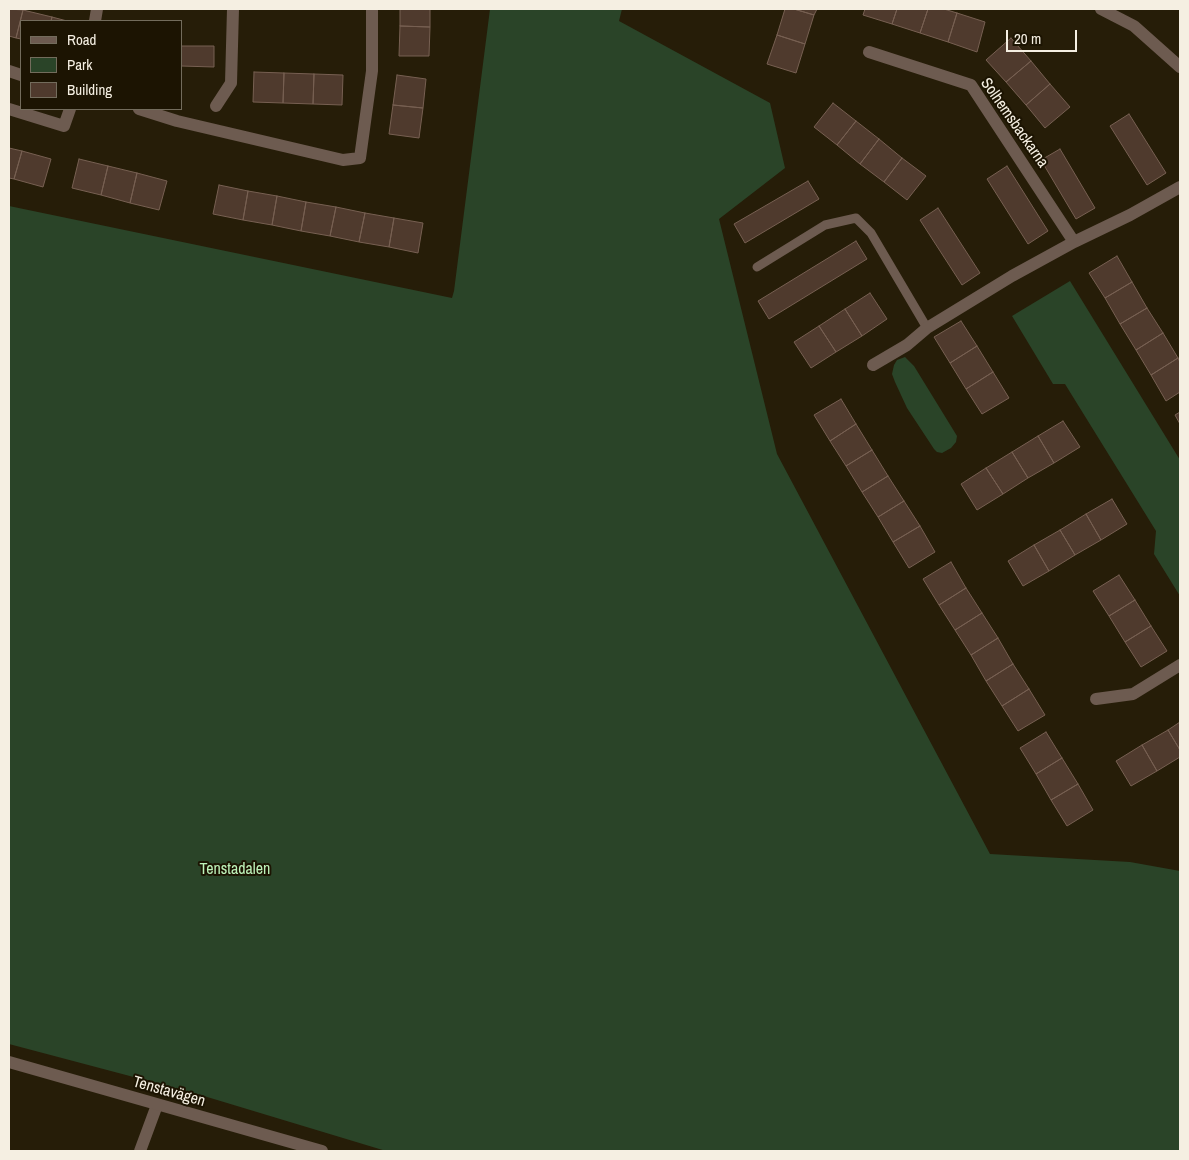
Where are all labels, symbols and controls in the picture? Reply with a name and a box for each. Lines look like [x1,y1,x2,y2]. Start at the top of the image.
legend [20,20,182,110]
scale bar [1009,20,1080,52]
text: 20 m [1014,28,1041,49]
text: Road [67,29,96,50]
text: Park [67,54,92,75]
street label: Solhemsbackarna [976,74,1052,172]
text: Building [67,79,112,100]
park label: Tenstadalen [200,860,270,880]
street label: Tenstavägen [131,1073,207,1111]

